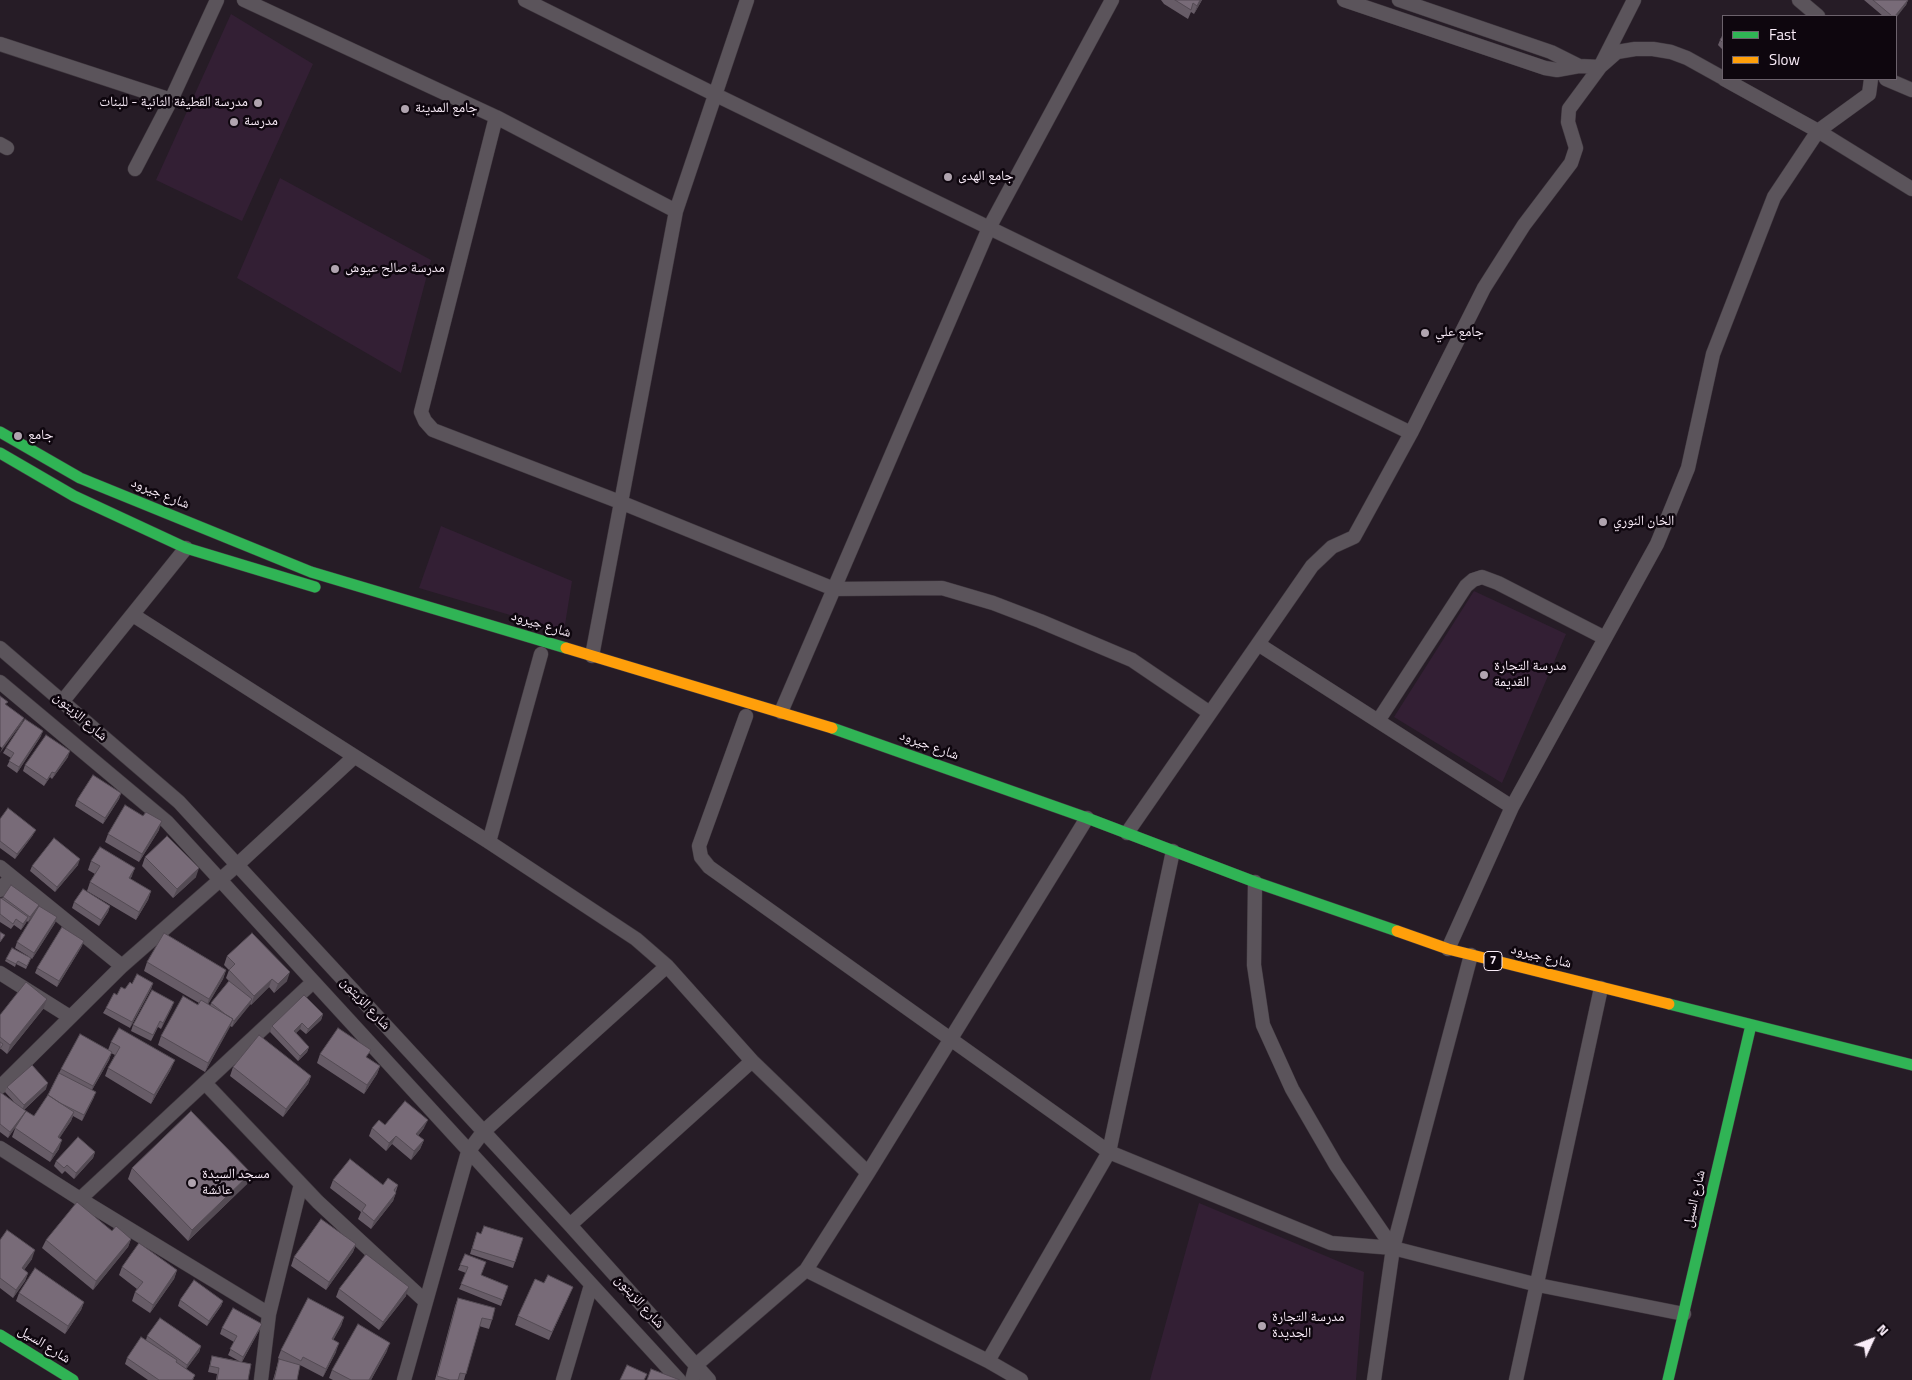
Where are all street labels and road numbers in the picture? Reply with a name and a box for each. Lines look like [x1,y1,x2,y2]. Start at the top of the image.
street label: شارع جيرود [128,475,192,513]
street label: شارع جيرود [509,608,573,642]
street label: شارع الزيتون [49,689,111,745]
street label: شارع جيرود [897,728,961,764]
street label: شارع جيرود [1509,941,1573,973]
road number: 7 [1484,951,1502,970]
street label: شارع الزيتون [336,974,394,1034]
street label: شارع السيل [1680,1169,1710,1229]
street label: شارع الزيتون [611,1272,667,1332]
street label: شارع السيل [15,1322,73,1368]

